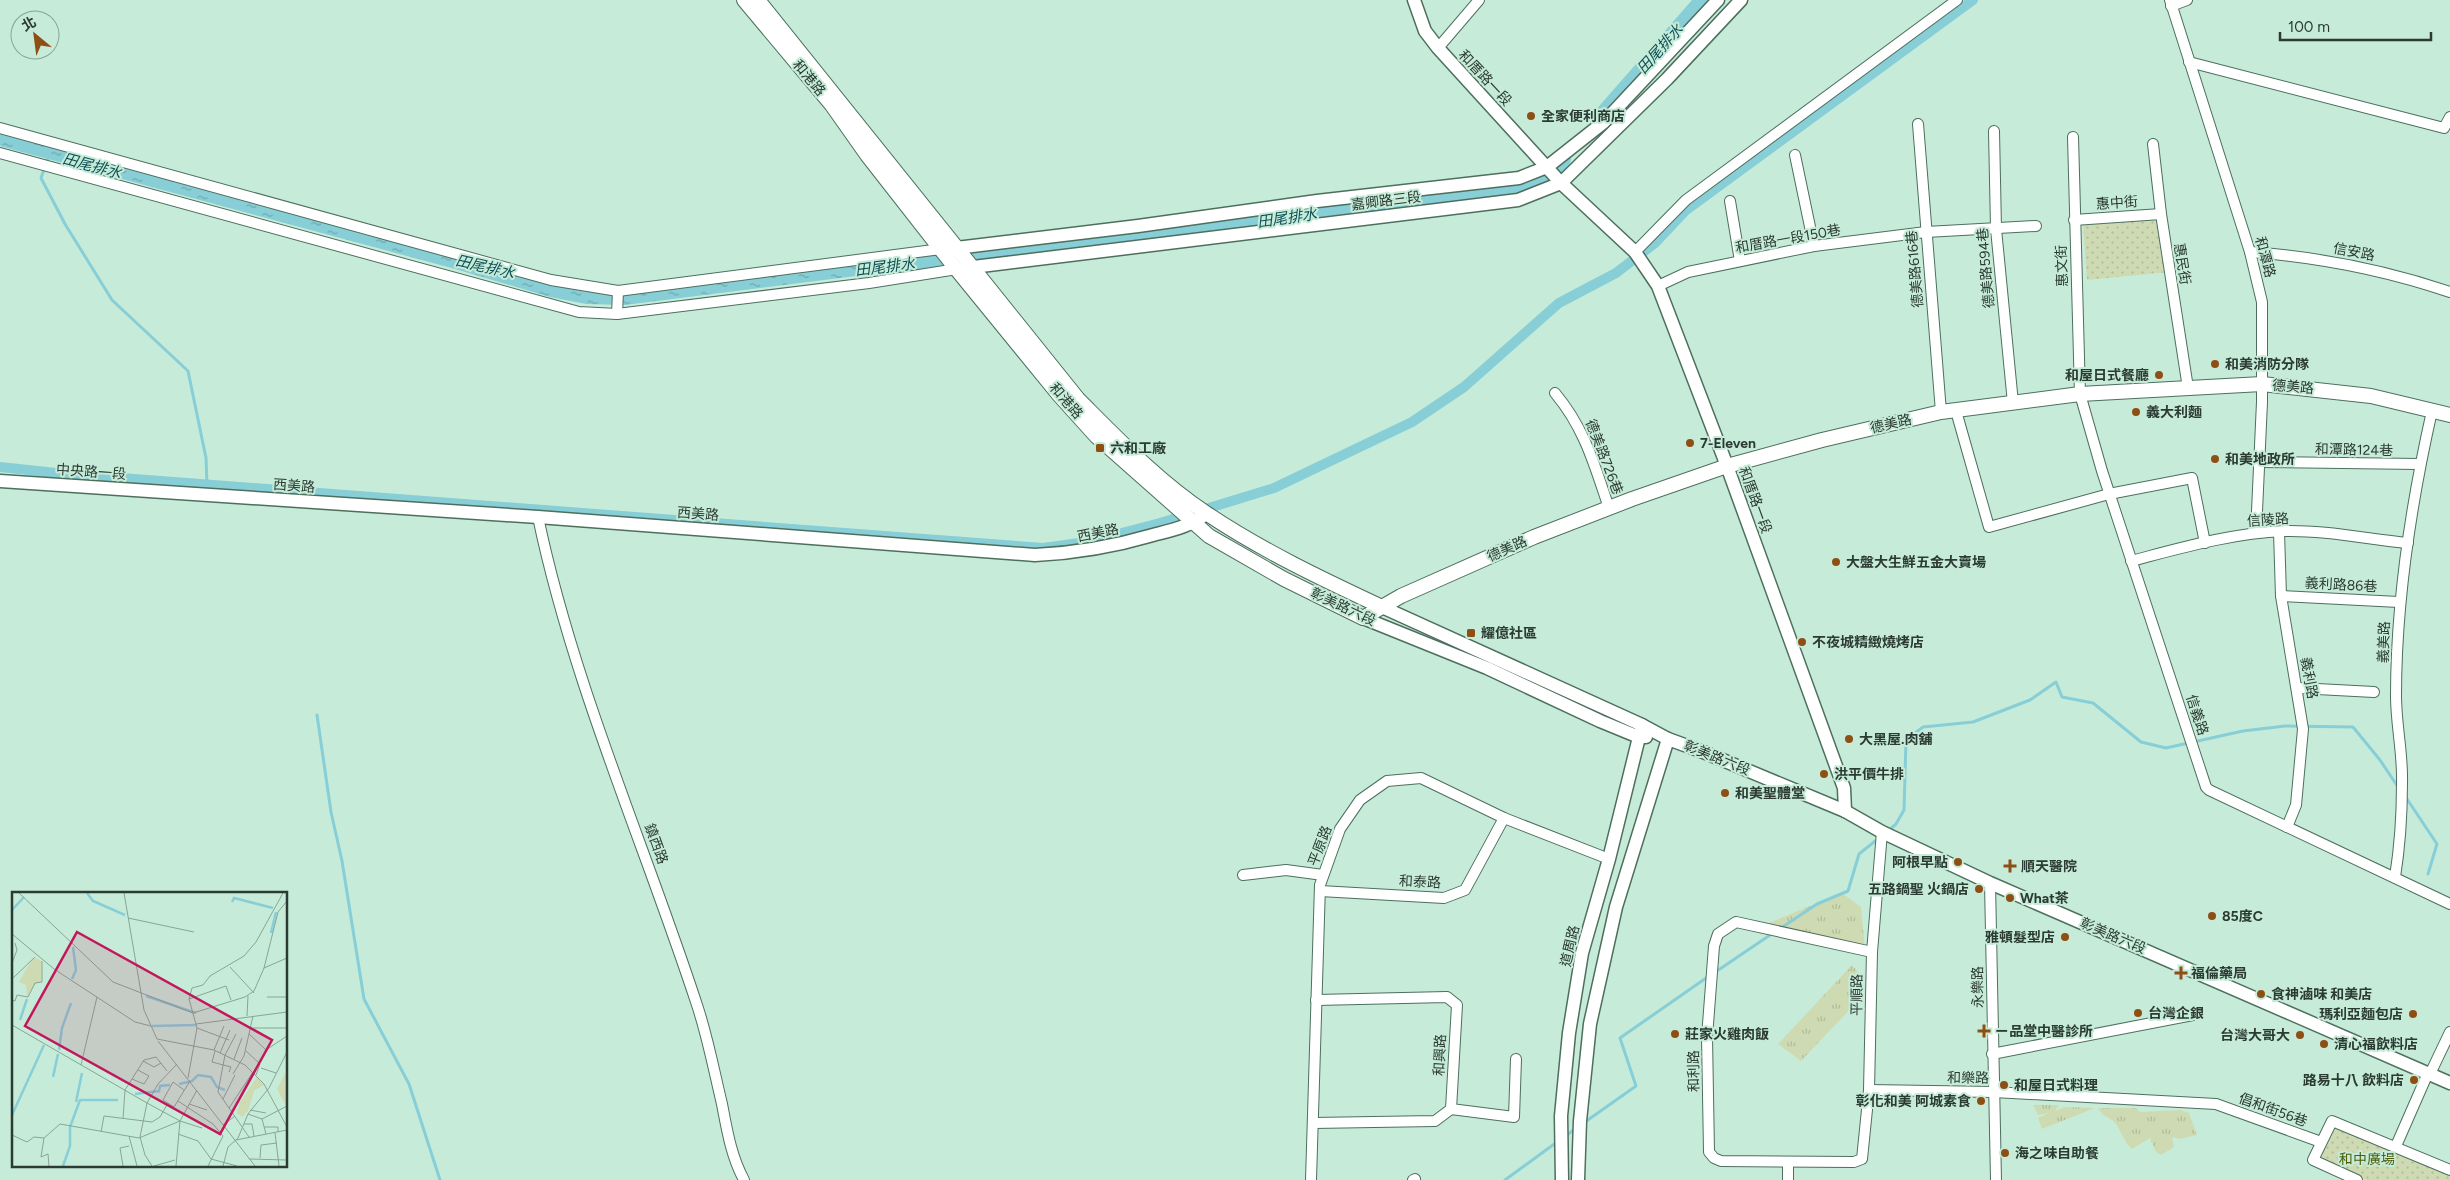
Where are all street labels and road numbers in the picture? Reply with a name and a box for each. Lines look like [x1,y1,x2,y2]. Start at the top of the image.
street label: 和厝路一段 [1455,47,1515,109]
street label: 和港路 [789,56,829,100]
street label: 嘉卿路三段 [1350,188,1422,214]
street label: 惠中街 [2095,193,2139,213]
street label: 和厝路一段150巷 [1734,221,1842,257]
street label: 德美路594巷 [1974,227,1998,309]
street label: 德美路616巷 [1903,230,1927,308]
street label: 和潭路 [2251,235,2279,279]
street label: 信安路 [2332,240,2376,264]
street label: 惠民街 [2170,242,2194,286]
street label: 惠文街 [2053,245,2071,287]
street label: 德美路 [2271,377,2315,397]
street label: 和港路 [1046,380,1086,422]
street label: 德美路 [1869,411,1913,437]
street label: 德美路726巷 [1582,417,1626,497]
street label: 和潭路124巷 [2315,441,2393,459]
street label: 中央路一段 [55,461,127,483]
street label: 和厝路一段 [1735,464,1775,536]
street label: 西美路 [272,476,316,496]
street label: 西美路 [676,504,720,524]
street label: 信陵路 [2246,510,2290,530]
street label: 西美路 [1076,521,1120,545]
street label: 德美路 [1484,533,1530,565]
street label: 義利路86巷 [2304,575,2378,595]
street label: 彰美路六段 [1308,585,1378,629]
street label: 義美路 [2375,621,2393,663]
street label: 義利路 [2297,656,2321,700]
street label: 信義路 [2182,692,2212,738]
street label: 彰美路六段 [1681,737,1753,779]
street label: 鎮西路 [641,821,671,867]
street label: 平原路 [1305,823,1335,869]
street label: 和泰路 [1399,872,1441,892]
street label: 彰美路六段 [2077,915,2149,957]
street label: 道周路 [1557,924,1583,968]
street label: 永樂路 [1969,966,1987,1008]
street label: 平順路 [1848,974,1866,1016]
street label: 和興路 [1430,1034,1450,1076]
street label: 和利路 [1685,1050,1703,1092]
street label: 和樂路 [1947,1069,1989,1087]
street label: 倡和街56巷 [2236,1090,2310,1130]

